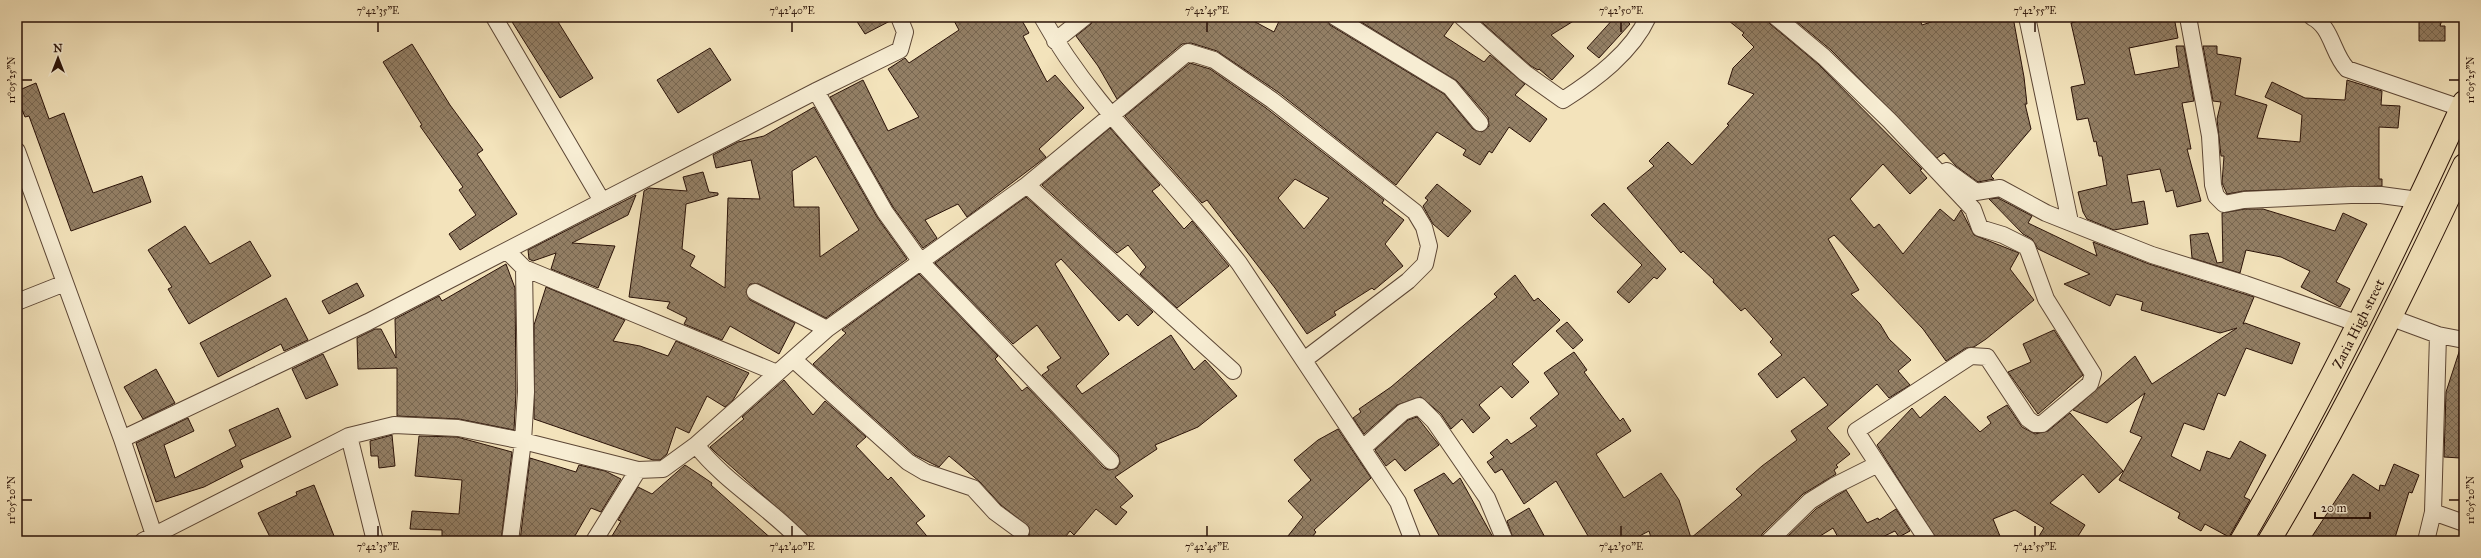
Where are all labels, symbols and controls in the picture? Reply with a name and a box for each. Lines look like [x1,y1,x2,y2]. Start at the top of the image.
text: 7°42'35"E [357,5,399,17]
text: 7°42'40"E [769,5,815,17]
text: 7°42'45"E [1185,5,1229,17]
text: 7°42'50"E [1599,5,1643,17]
text: 7°42'55"E [2013,5,2057,17]
north arrow [38,38,78,78]
text: N [53,42,63,55]
text: 11°05'25"N [6,56,18,104]
text: 11°05'25"N [2465,56,2477,104]
street label: Zaria High street [2329,276,2388,371]
text: 11°05'20"N [6,475,18,524]
text: 11°05'20"N [2465,475,2477,524]
scale bar [2315,494,2370,520]
text: 20 m [2321,501,2347,515]
text: 7°42'35"E [357,541,399,553]
text: 7°42'40"E [769,541,815,553]
text: 7°42'45"E [1185,541,1229,553]
text: 7°42'50"E [1599,541,1643,553]
text: 7°42'55"E [2013,541,2057,553]

